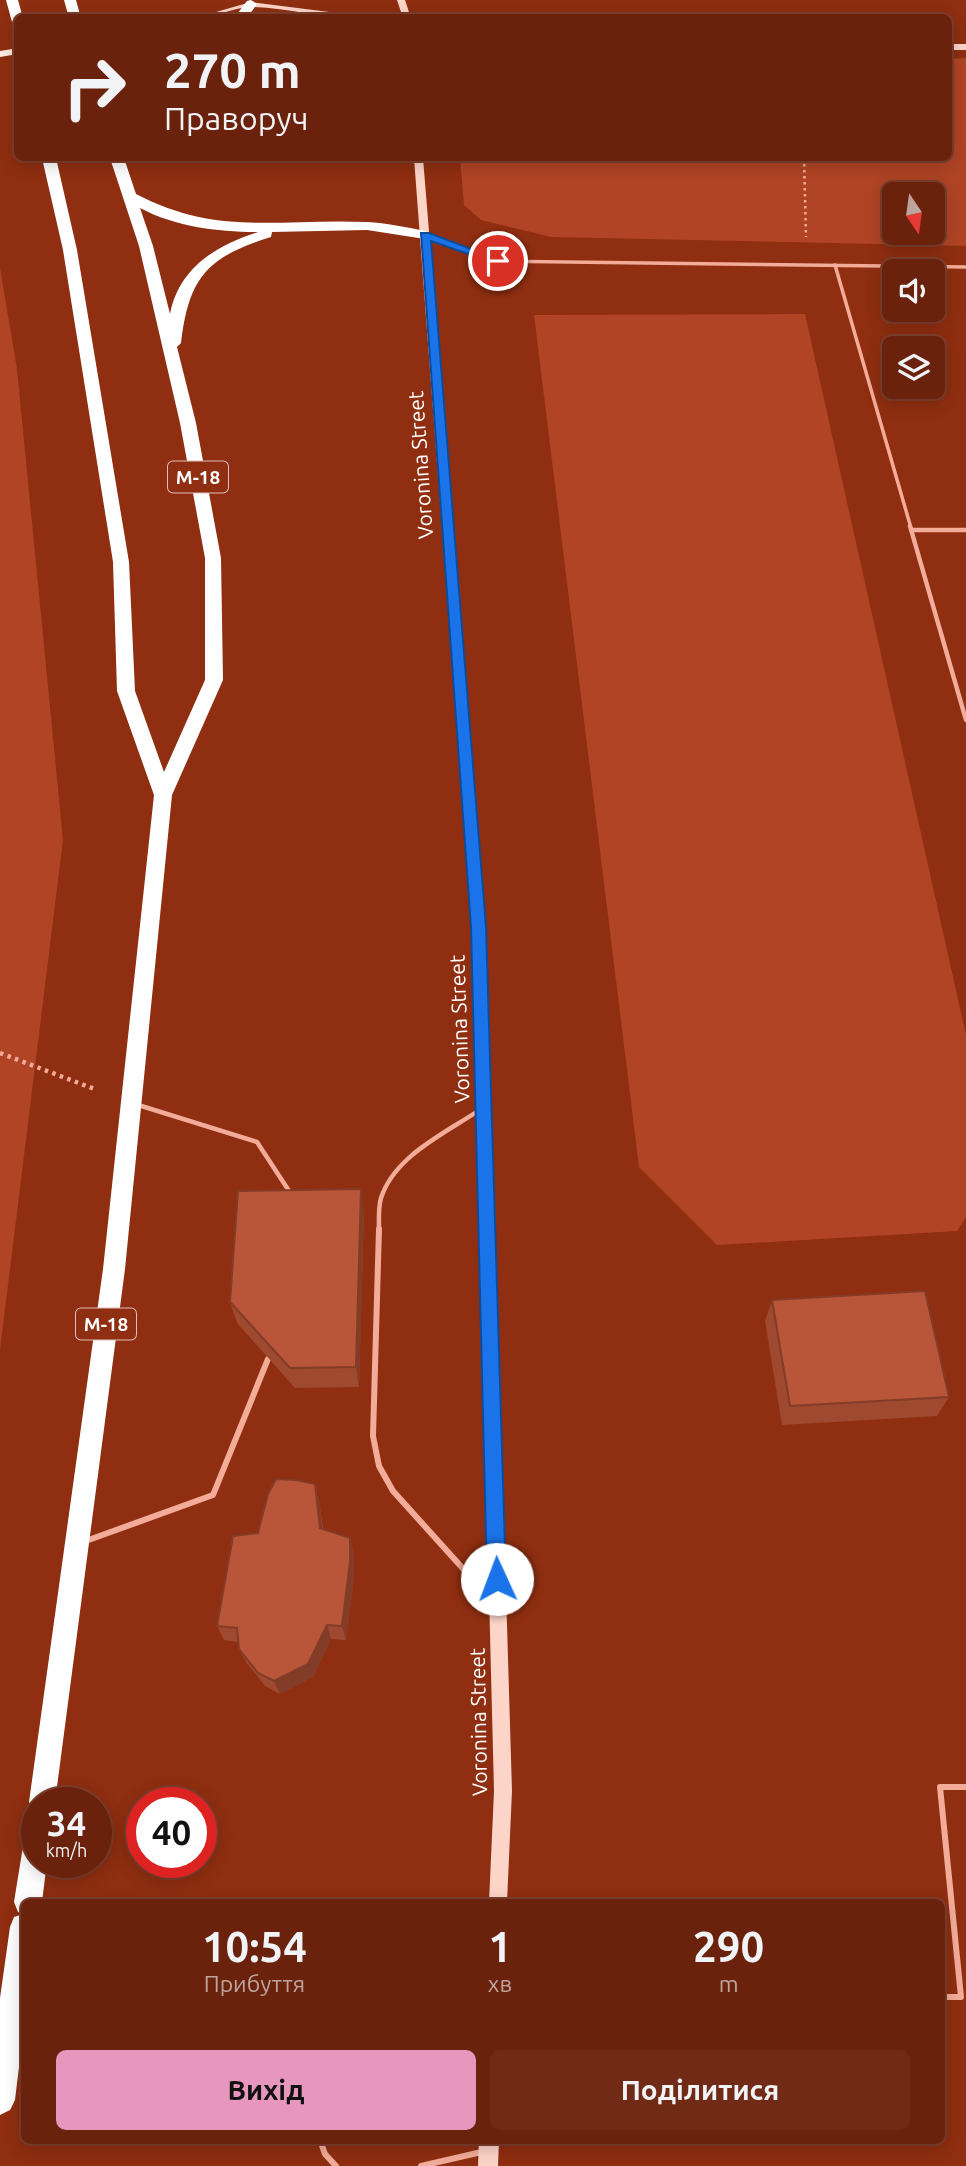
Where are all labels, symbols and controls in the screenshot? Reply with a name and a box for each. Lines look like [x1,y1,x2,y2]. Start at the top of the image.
icon: right [49,42,140,133]
text: 270 m [164,42,301,97]
text: Праворуч [164,100,309,136]
north arrow [882,182,945,245]
map controls [882,182,945,399]
pin [468,231,528,291]
icon: arrive [479,242,517,280]
button: sound [882,259,945,322]
button: layers [882,336,945,399]
street label: Voronina Street [403,390,437,540]
road number: М-18 [168,462,228,492]
street label: Voronina Street [444,954,474,1104]
road number: М-18 [76,1308,136,1340]
position arrow [460,1542,534,1616]
street label: Voronina Street [465,1648,491,1796]
speed limit sign: 40 [126,1787,217,1878]
text: 34 [47,1803,86,1843]
text: km/h [46,1840,87,1860]
text: 10:54 [202,1923,307,1970]
text: 1 [488,1923,512,1970]
text: 290 [693,1923,764,1970]
text: Прибуття [204,1971,305,1996]
text: хв [488,1971,512,1996]
text: m [719,1971,739,1996]
button: Вихід [56,2050,476,2130]
button: Поділитися [490,2050,910,2130]

